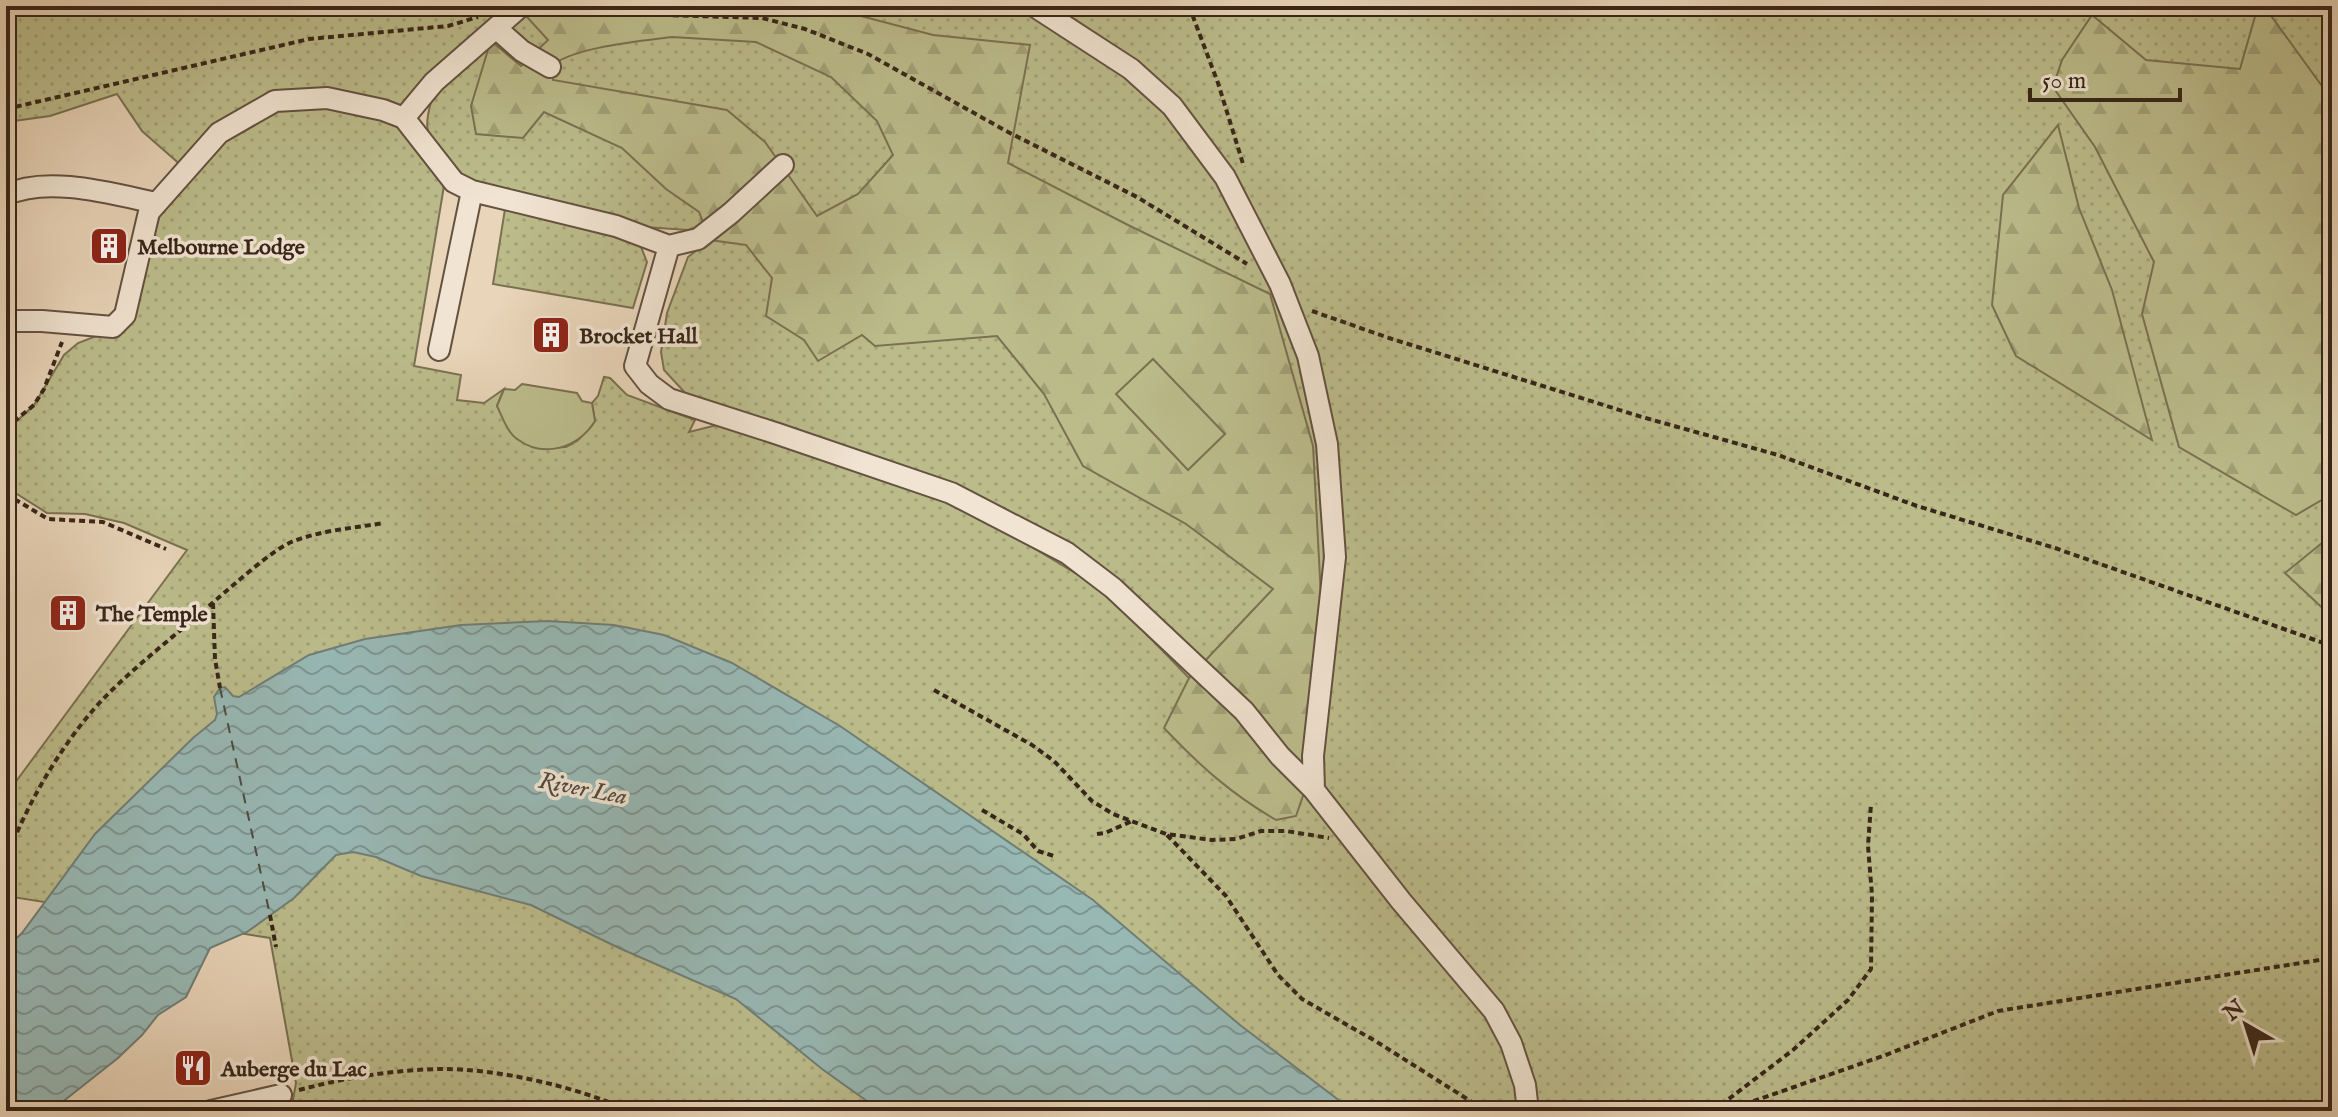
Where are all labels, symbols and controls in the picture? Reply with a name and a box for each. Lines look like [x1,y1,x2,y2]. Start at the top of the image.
scale bar [2030,52,2180,102]
text: 50 m [2042,66,2086,97]
building icon: Melbourne Lodge [88,225,130,267]
place label: Melbourne Lodge [137,234,305,262]
building icon: Brocket Hall [530,314,572,356]
place label: Brocket Hall [579,323,698,351]
building icon: The Temple [47,592,89,634]
place label: The Temple [95,601,208,629]
water label: River Lea [536,766,630,813]
north arrow [2206,985,2286,1065]
text: N [2218,994,2251,1029]
restaurant icon: Auberge du Lac [172,1047,214,1089]
place label: Auberge du Lac [220,1056,367,1084]

